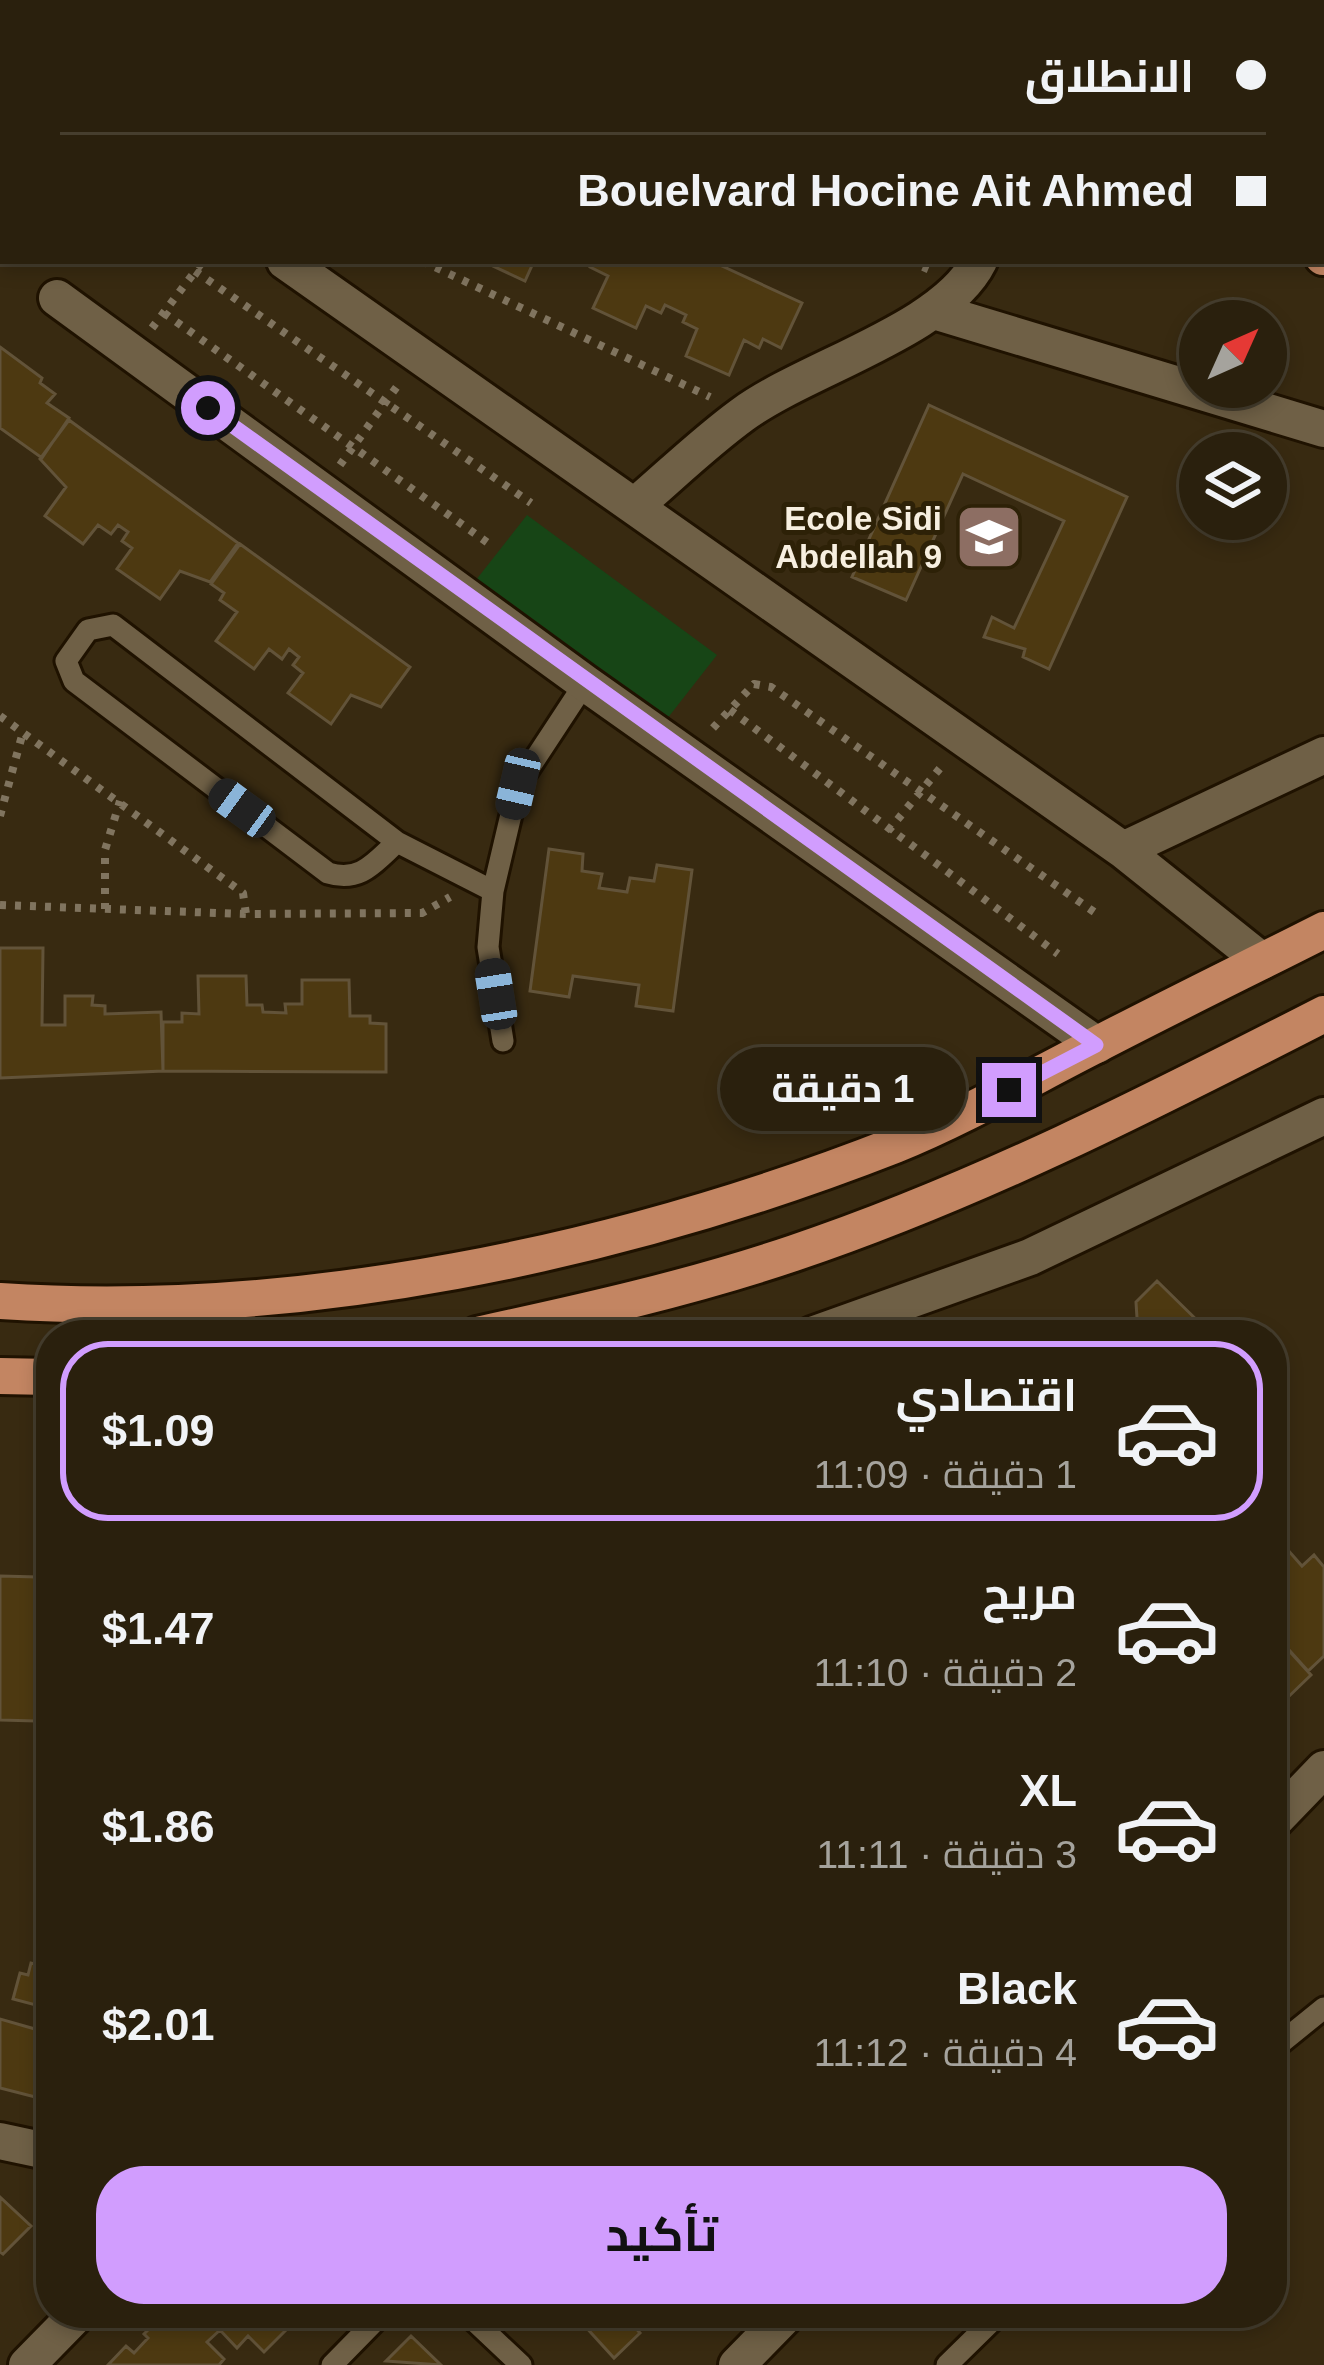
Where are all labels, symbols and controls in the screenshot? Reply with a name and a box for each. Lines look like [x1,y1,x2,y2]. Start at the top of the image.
text: الانطلاق [1025,51,1194,102]
text: Bouelvard Hocine Ait Ahmed [577,165,1194,216]
north arrow [1179,300,1287,408]
map controls [1179,300,1287,540]
route start [181,381,235,435]
button: layers [1179,432,1287,540]
place label: Ecole Sidi Abdellah 9 [775,500,942,575]
school or university icon: Ecole Sidi Abdellah 9 [954,502,1024,572]
car [492,745,544,823]
car [202,772,282,844]
car [473,956,519,1032]
callout: 1 دقيقة [721,1048,967,1132]
route end [982,1063,1036,1117]
text: 1 دقيقة [772,1067,914,1110]
text: اقتصادي [896,1370,1077,1421]
icon: car [1113,1377,1221,1485]
text: $1.09 [102,1405,215,1456]
text: 1 دقيقة · 11:09 [814,1453,1077,1496]
text: مريح [982,1568,1077,1619]
icon: car [1113,1575,1221,1683]
text: $1.47 [102,1603,215,1654]
text: 2 دقيقة · 11:10 [814,1651,1077,1694]
text: XL [1019,1765,1077,1816]
icon: car [1113,1773,1221,1881]
text: $1.86 [102,1801,215,1852]
text: 3 دقيقة · 11:11 [817,1833,1077,1876]
text: Black [957,1963,1077,2014]
icon: car [1113,1971,1221,2079]
text: $2.01 [102,1999,215,2050]
text: 4 دقيقة · 11:12 [814,2031,1077,2074]
button: تأكيد [96,2166,1227,2304]

